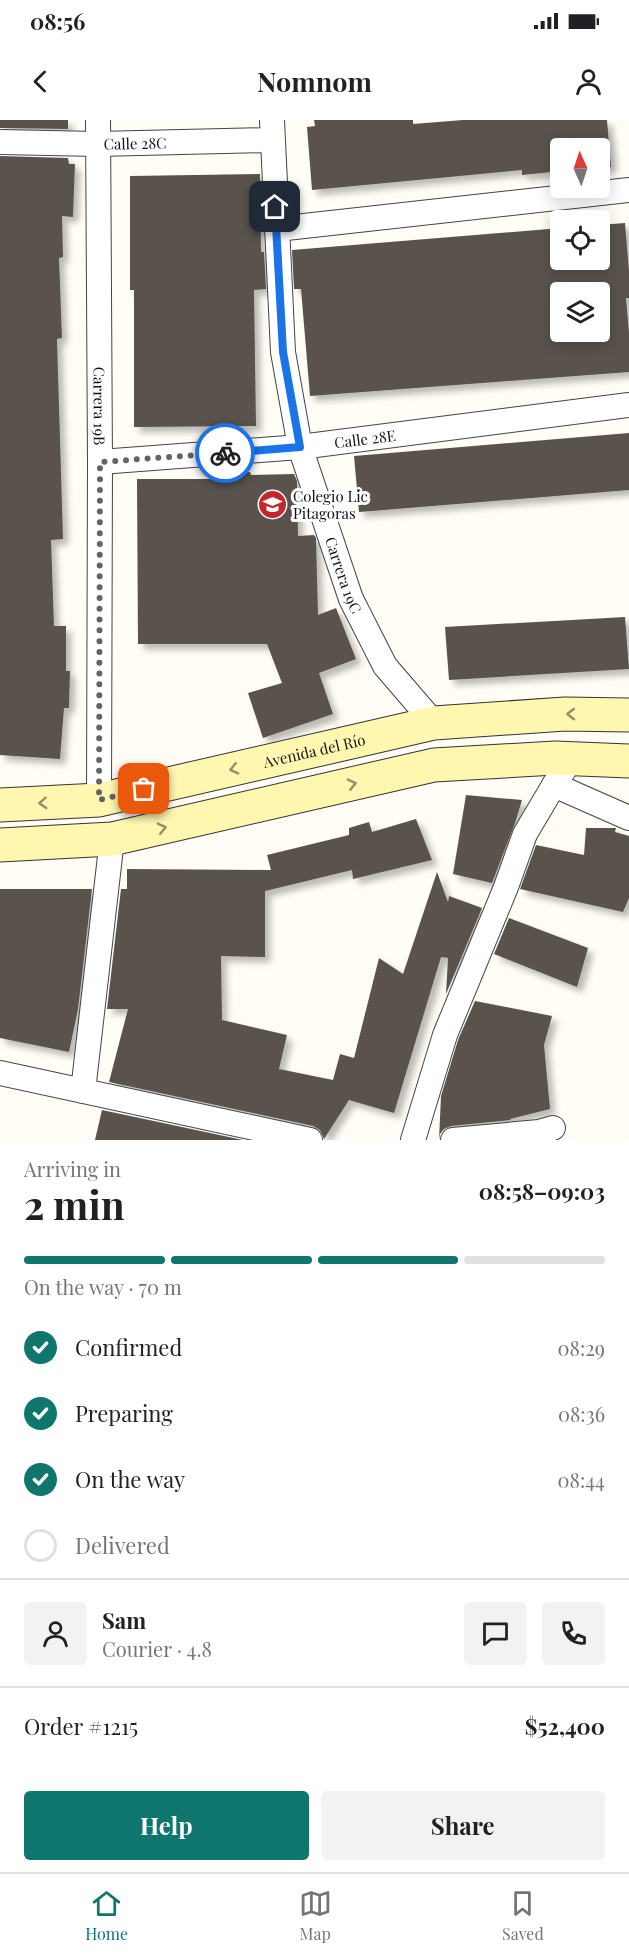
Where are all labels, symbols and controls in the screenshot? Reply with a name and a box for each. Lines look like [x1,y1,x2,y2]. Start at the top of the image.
text: 08:56 [30,6,85,36]
text: Nomnom [257,63,372,99]
icon: back [24,65,57,98]
icon: person [572,65,605,98]
street label: Calle 28C [103,132,167,154]
north arrow [550,138,610,198]
map controls [550,138,610,342]
pin [249,181,300,232]
icon: home [258,190,291,223]
button: locate [550,210,610,270]
button: layers [550,282,610,342]
street label: Carrera 19B [89,367,110,445]
courier [195,423,255,483]
street label: Calle 28E [333,425,397,453]
icon: bike [209,437,242,470]
place label: Colegio Lic Pitagoras [293,486,368,523]
school or university icon: Colegio Lic Pitagoras [256,489,288,521]
street label: Carrera 19C [321,534,367,617]
one-way arrow [566,708,575,720]
street label: Avenida del Río [260,729,367,772]
one-way arrow [229,761,239,774]
pin [118,763,169,814]
icon: bag [127,772,160,805]
one-way arrow [347,778,357,791]
one-way arrow [38,796,47,809]
one-way arrow [157,822,167,835]
text: Arriving in [24,1155,121,1182]
text: 08:58–09:03 [479,1176,605,1206]
text: 2 min [24,1178,125,1230]
text: On the way · 70 m [24,1273,182,1300]
icon: check [24,1331,57,1364]
text: Confirmed [75,1332,182,1362]
text: 08:29 [558,1334,605,1361]
icon: check [24,1397,57,1430]
text: Preparing [75,1398,173,1428]
text: 08:36 [558,1400,605,1427]
icon: check [24,1463,57,1496]
text: On the way [75,1464,185,1494]
text: 08:44 [558,1466,605,1493]
text: Delivered [75,1530,170,1560]
button: person [24,1602,87,1665]
button: chat [464,1602,527,1665]
button: phone [542,1602,605,1665]
text: Sam [102,1605,146,1635]
text: Courier · 4.8 [102,1635,212,1662]
text: Order #1215 [24,1711,138,1741]
text: $52,400 [525,1711,605,1741]
button: Help [24,1791,309,1860]
button: Share [321,1791,605,1860]
tab: Home [85,1887,128,1944]
tab: Map [299,1887,332,1944]
tab: Saved [502,1887,544,1944]

